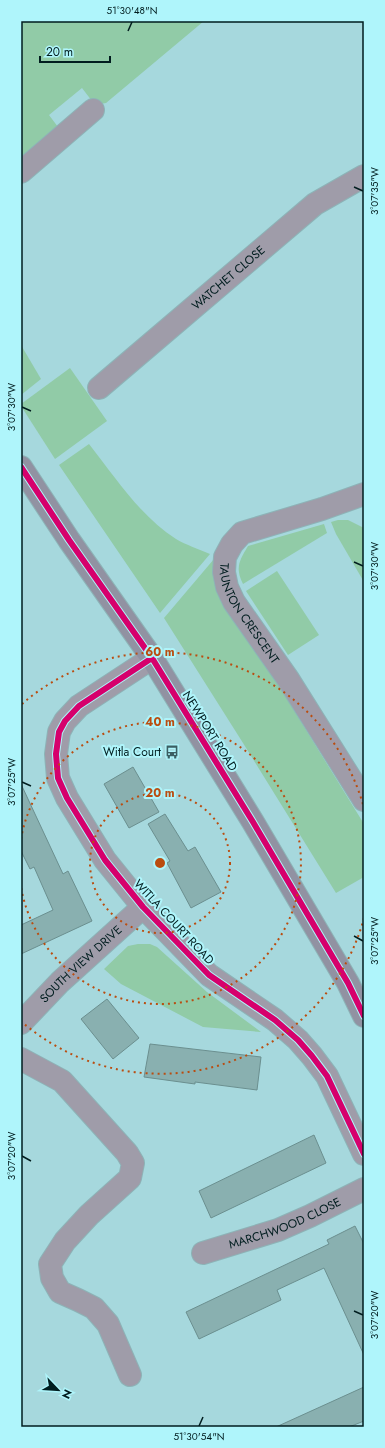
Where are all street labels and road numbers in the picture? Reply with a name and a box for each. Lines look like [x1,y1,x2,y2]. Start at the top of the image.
street label: WATCHET CLOSE [188,241,269,314]
street label: TAUNTON CRESCENT [215,562,284,668]
street label: NEWPORT ROAD [178,687,242,775]
street label: WITLA COURT ROAD [130,875,218,969]
street label: SOUTH VIEW DRIVE [36,921,126,1007]
street label: MARCHWOOD CLOSE [226,1193,344,1254]

